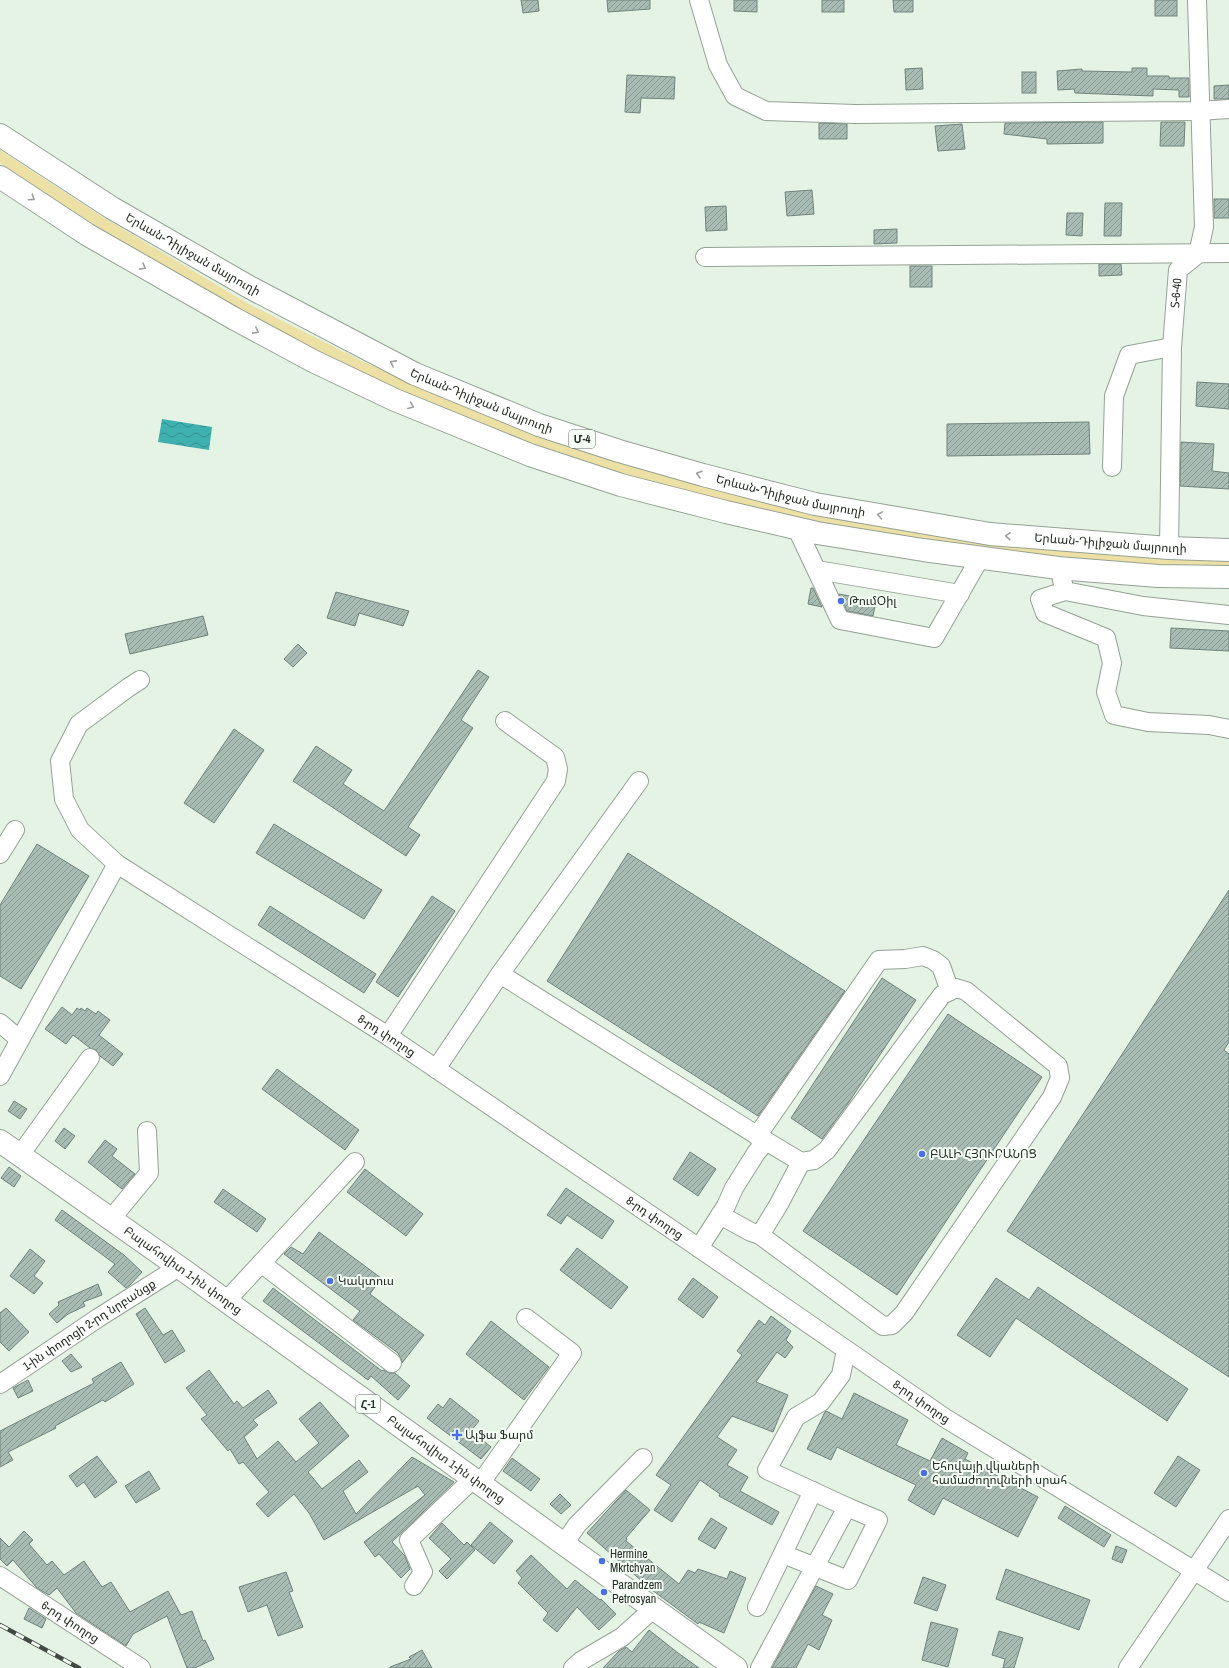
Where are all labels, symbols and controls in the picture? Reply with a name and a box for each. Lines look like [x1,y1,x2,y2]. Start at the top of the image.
one-way arrow [28,194,35,201]
street label: Երևան-Դիլիջան մայրուղի [123,209,263,299]
one-way arrow [139,262,146,269]
street label: Տ-6-40 [1167,278,1185,309]
one-way arrow [252,326,259,333]
one-way arrow [390,360,397,367]
street label: Երևան-Դիլիջան մայրուղի [407,365,555,437]
one-way arrow [407,402,414,410]
road number: Մ-4 [569,430,595,448]
one-way arrow [696,470,703,479]
street label: Երևան-Դիլիջան մայրուղի [714,471,867,521]
one-way arrow [877,511,883,520]
street label: Երևան-Դիլիջան մայրուղի [1034,529,1187,557]
one-way arrow [1005,531,1012,540]
place label: ԹումՕիլ [849,593,897,609]
marker: ԹումՕիլ [836,596,846,606]
street label: 8-րդ փողոց [355,1011,419,1061]
place label: ԲԱԼԻ ՀՅՈՒՐԱՆՈՑ [930,1146,1037,1162]
marker: ԲԱԼԻ ՀՅՈՒՐԱՆՈՑ [917,1149,927,1159]
street label: 8-րդ փողոց [623,1193,687,1243]
street label: Բալահովիտ 1-ին փողոց [121,1223,245,1318]
place label: Կակտուս [338,1273,394,1289]
street label: 1-ին փողոցի 2-րդ նրբանցք [20,1276,159,1374]
marker: Կակտուս [325,1276,335,1286]
street label: 8-րդ փողոց [890,1376,953,1427]
road number: Հ-1 [356,1395,380,1413]
street label: Բալահովիտ 1-ին փողոց [384,1411,508,1507]
place label: Ալֆա Ֆարմ [465,1427,533,1443]
marker: Ալֆա Ֆարմ [452,1430,462,1440]
place label: Եհովայի վկաների համաժողովների սրահ [932,1458,1067,1488]
marker: Եհովայի վկաների համաժողովների սրահ [919,1468,929,1478]
place label: Hermine Mkrtchyan [610,1546,655,1576]
marker: Hermine Mkrtchyan [597,1556,607,1566]
place label: Parandzem Petrosyan [612,1577,662,1607]
marker: Parandzem Petrosyan [599,1587,609,1597]
street label: 6-րդ փողոց [38,1597,102,1647]

